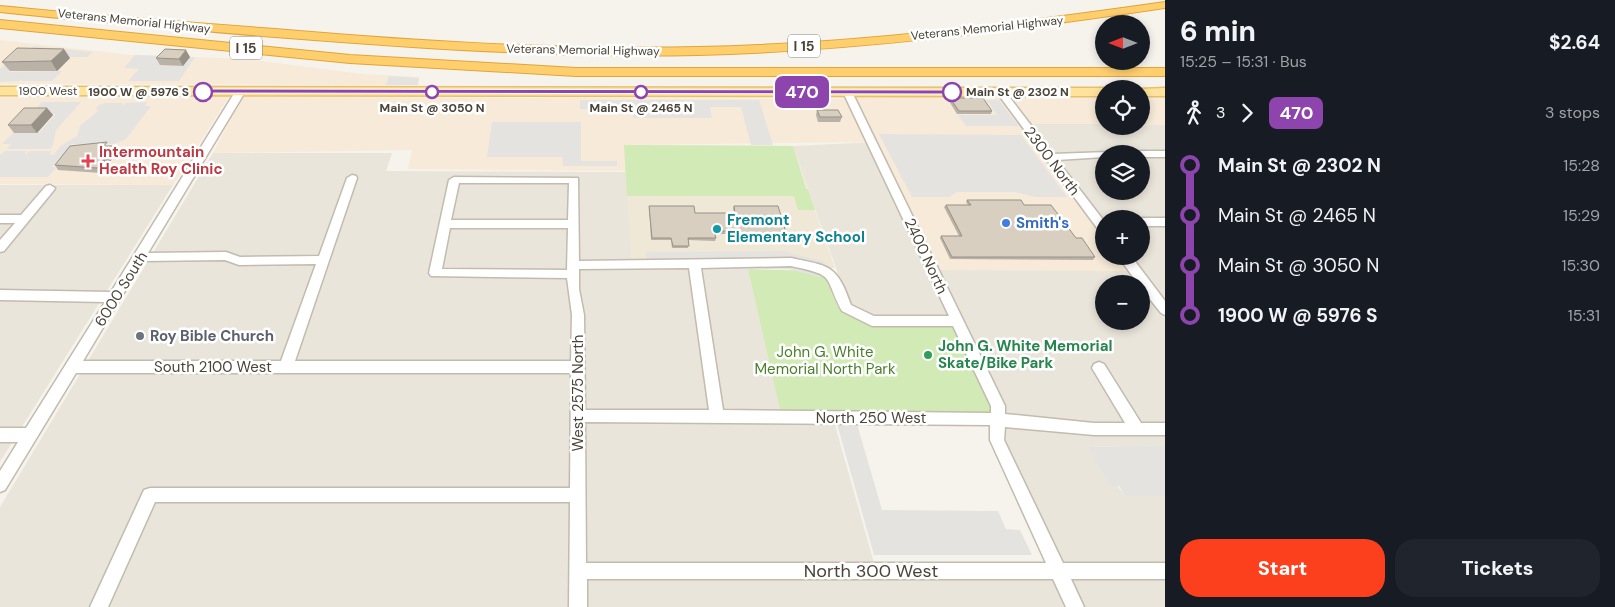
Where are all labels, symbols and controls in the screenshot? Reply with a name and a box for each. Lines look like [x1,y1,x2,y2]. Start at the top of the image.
street label: Veterans Memorial Highway [57,5,211,37]
street label: Veterans Memorial Highway [910,12,1064,44]
text: 6 min [1180,13,1256,50]
north arrow [1095,15,1150,70]
map controls [1095,15,1150,330]
text: $2.64 [1549,30,1600,55]
road number: I 15 [788,34,820,58]
road number: I 15 [230,36,262,59]
street label: Veterans Memorial Highway [506,41,660,59]
text: 15:25 – 15:31 · Bus [1180,51,1307,72]
line badge: 470 [773,76,831,108]
text: 470 [785,80,819,104]
button: locate [1095,80,1150,135]
marker: 1900 W @ 5976 S [193,82,213,102]
marker: Main St @ 2302 N [942,82,962,102]
street label: 1900 West [18,83,78,99]
place label: 1900 W @ 5976 S [88,84,189,100]
place label: Main St @ 2302 N [966,84,1069,100]
marker: Main St @ 3050 N [425,85,439,99]
marker: Main St @ 2465 N [634,85,648,99]
icon: walk [1180,99,1208,127]
icon: forward [1233,99,1261,127]
place label: Main St @ 3050 N [380,100,484,116]
place label: Main St @ 2465 N [590,100,692,116]
text: 470 [1279,101,1313,125]
text: 3 [1216,102,1225,123]
text: 3 stops [1545,102,1600,123]
street label: 2300 North [1020,122,1084,200]
place label: Intermountain Health Roy Clinic [99,142,223,179]
button: layers [1095,145,1150,200]
text: Main St @ 2302 N [1218,153,1381,178]
marker: Intermountain Health Roy Clinic [81,154,95,168]
text: 15:28 [1563,155,1600,176]
text: Main St @ 2465 N [1218,203,1376,228]
text: 15:29 [1563,205,1600,226]
place label: Fremont Elementary School [727,210,865,247]
button: + [1095,210,1150,265]
place label: Smith's [1016,213,1069,233]
street label: 2400 North [900,215,952,297]
marker: Smith's [1000,217,1012,229]
marker: Fremont Elementary School [711,223,723,235]
street label: 6000 South [90,248,152,330]
text: Main St @ 3050 N [1218,253,1380,278]
text: 15:30 [1562,255,1600,276]
button: − [1095,275,1150,330]
text: 1900 W @ 5976 S [1218,303,1378,328]
text: 15:31 [1568,305,1600,326]
place label: Roy Bible Church [150,326,274,346]
marker: Roy Bible Church [134,330,146,342]
street label: West 2575 North [568,335,588,451]
place label: John G. White Memorial Skate/Bike Park [938,336,1112,373]
park label: John G. White Memorial North Park [755,342,896,379]
marker: John G. White Memorial Skate/Bike Park [922,349,934,361]
street label: South 2100 West [154,357,272,377]
street label: North 250 West [816,408,926,428]
button: Start [1180,539,1385,597]
button: Tickets [1395,539,1600,597]
street label: North 300 West [804,559,938,583]

